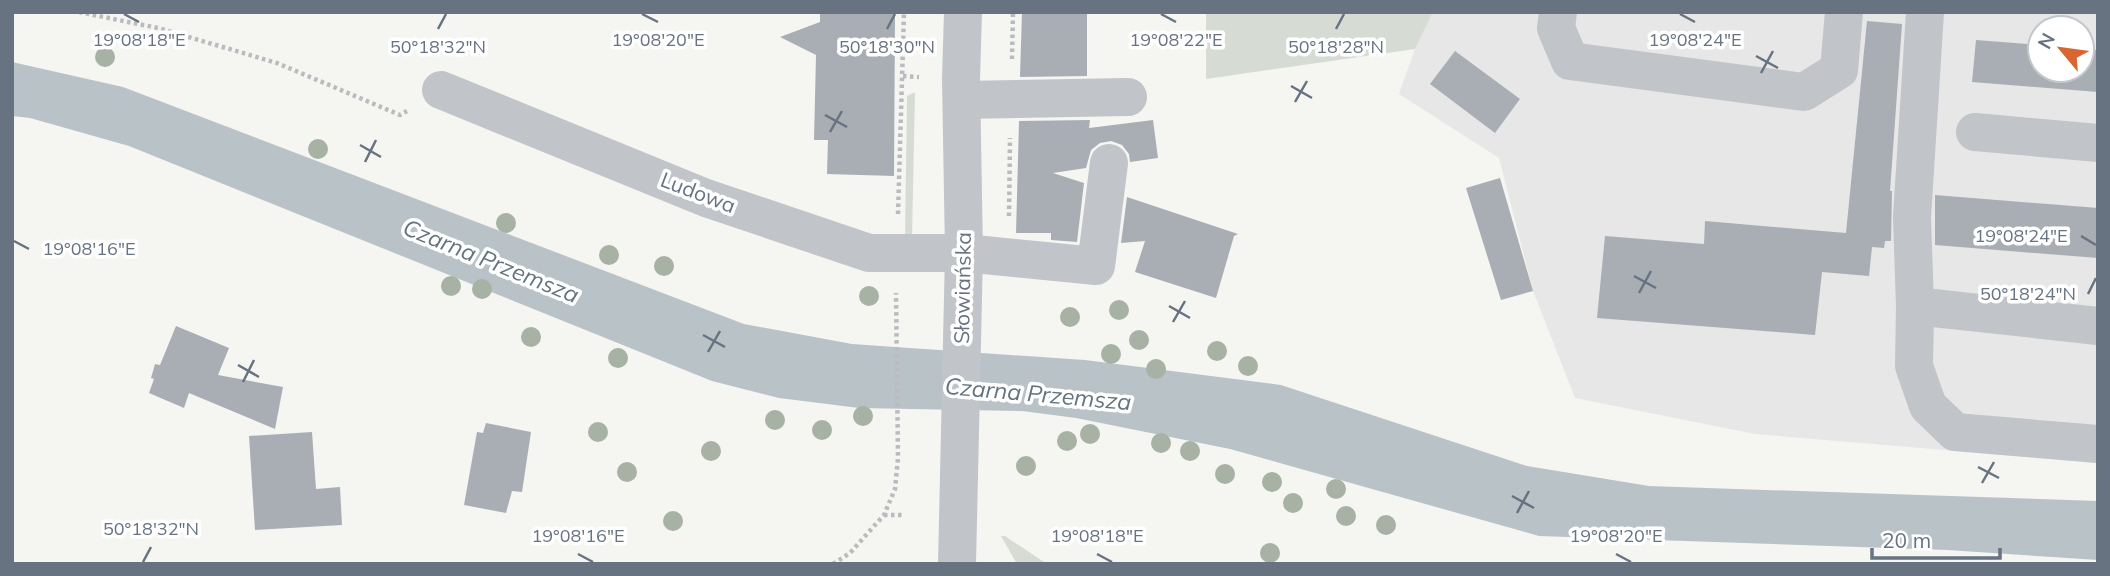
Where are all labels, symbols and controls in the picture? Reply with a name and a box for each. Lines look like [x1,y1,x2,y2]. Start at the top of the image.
north arrow [2026,14,2096,84]
text: 19°08'18"E [92,28,186,51]
text: 19°08'20"E [611,28,705,51]
text: 19°08'22"E [1129,28,1223,51]
text: 19°08'24"E [1648,28,1742,51]
text: N [2032,29,2060,53]
text: 50°18'32"N [390,35,486,58]
text: 50°18'30"N [839,35,935,58]
text: 50°18'28"N [1288,35,1384,58]
street label: Ludowa [657,166,740,218]
water label: Czarna Przemsza [399,212,584,309]
text: 19°08'24"E [1974,224,2068,247]
street label: Słowiańska [948,232,976,344]
text: 19°08'16"E [42,237,136,260]
text: 50°18'24"N [1980,282,2076,305]
water label: Czarna Przemsza [944,371,1133,416]
scale bar [1872,516,2000,560]
text: 50°18'32"N [103,517,199,540]
text: 19°08'16"E [531,524,625,547]
text: 19°08'18"E [1050,524,1144,547]
text: 19°08'20"E [1569,524,1663,547]
text: 20 m [1882,527,1931,553]

